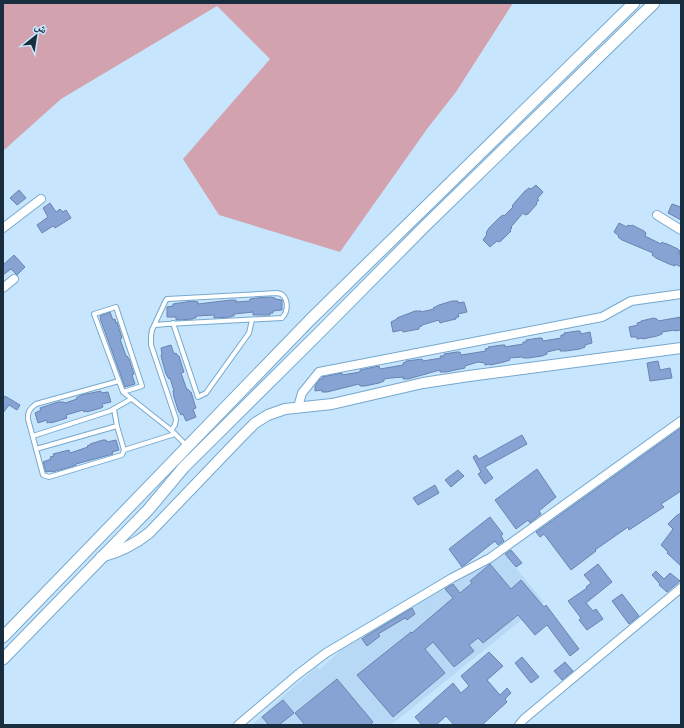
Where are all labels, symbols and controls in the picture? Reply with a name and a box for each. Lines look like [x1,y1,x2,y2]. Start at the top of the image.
north arrow [16,16,56,56]
text: ش [32,17,50,37]

